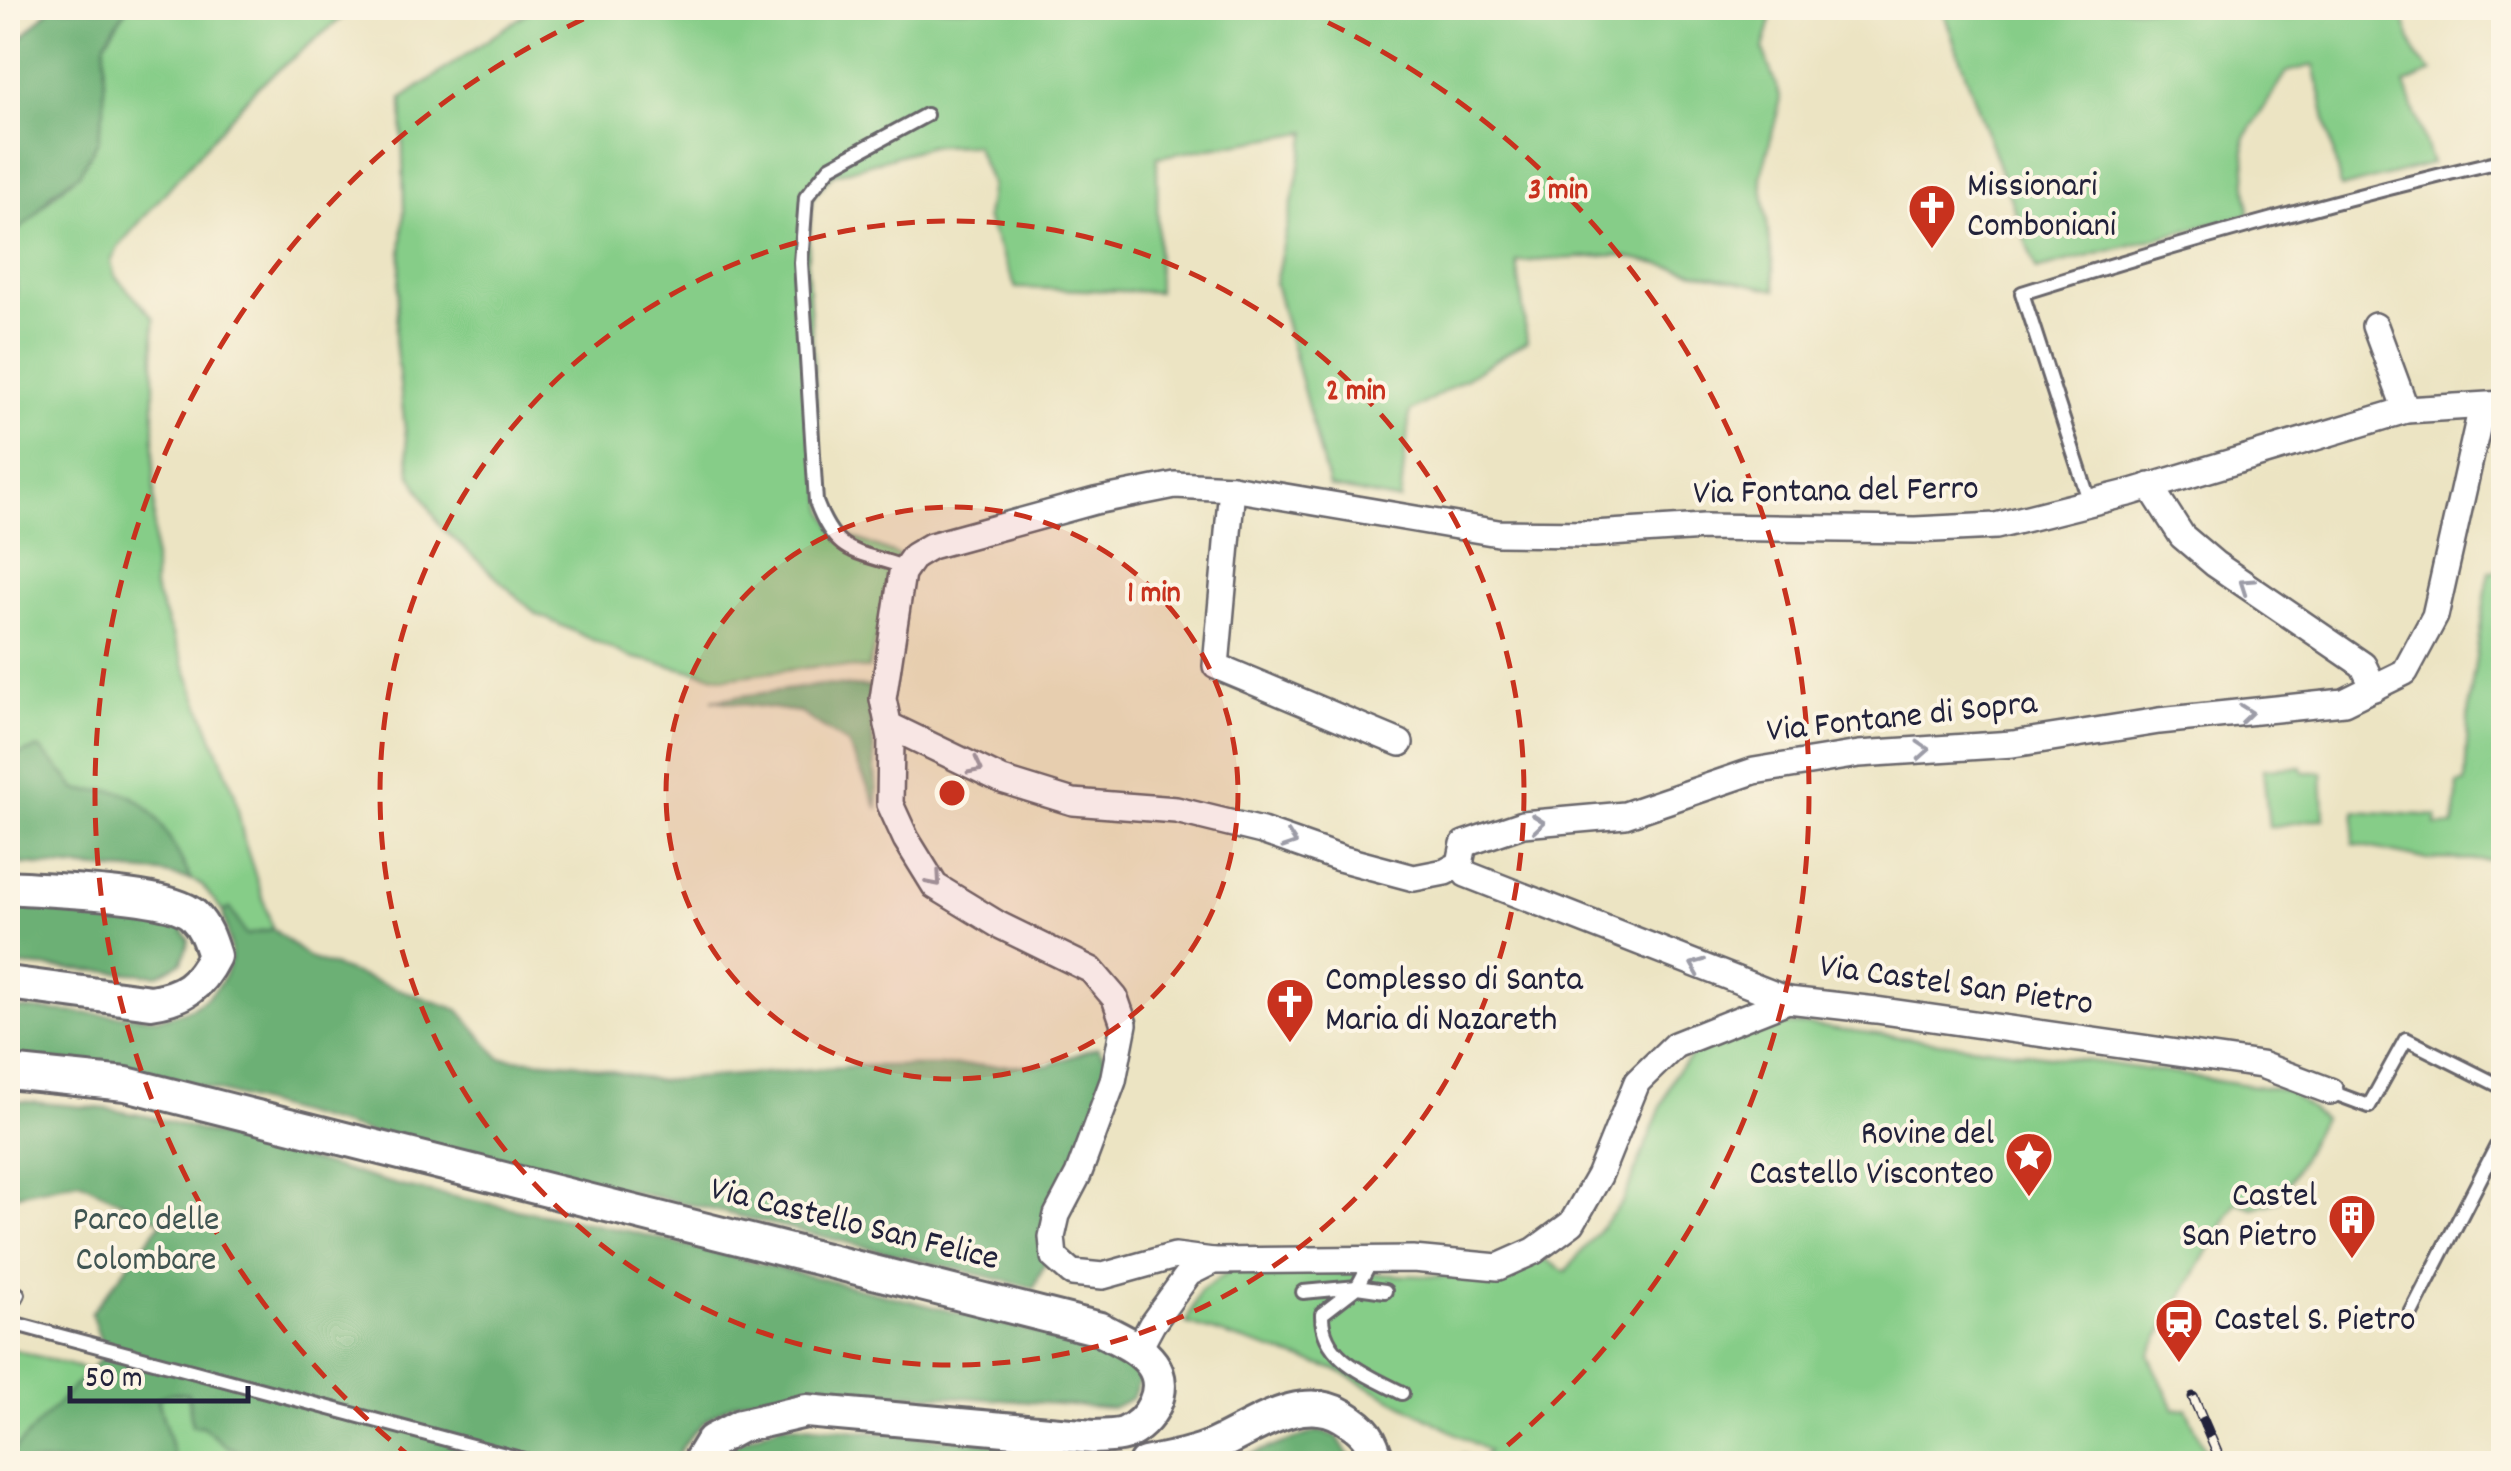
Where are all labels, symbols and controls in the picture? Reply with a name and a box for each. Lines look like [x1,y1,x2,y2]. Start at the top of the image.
place label: Missionari Comboniani [1967,163,2116,253]
text: 3 min [1528,171,1588,214]
church icon: Missionari Comboniani [1906,182,1958,250]
text: 2 min [1326,372,1386,415]
street label: Via Fontana del Ferro [1693,466,1979,520]
text: 1 min [1127,574,1181,617]
one-way arrow [2238,579,2257,597]
street label: Via Fontane di Sopra [1764,680,2040,758]
one-way arrow [2238,702,2254,724]
one-way arrow [1916,740,1932,761]
one-way arrow [966,755,984,775]
centre of rings [934,775,970,811]
one-way arrow [1530,813,1546,835]
one-way arrow [1281,829,1298,849]
one-way arrow [923,868,941,886]
street label: Via Castel San Pietro [1816,943,2096,1031]
place label: Complesso di Santa Maria di Nazareth [1325,957,1584,1047]
one-way arrow [1689,957,1707,977]
church icon: Complesso di Santa Maria di Nazareth [1264,976,1316,1044]
place label: Rovine del Castello Visconteo [1749,1111,1994,1201]
place icon: Rovine del Castello Visconteo [2003,1130,2055,1198]
street label: Via Castello San Felice [704,1166,1004,1286]
place label: Castel San Pietro [2182,1173,2317,1263]
building icon: Castel San Pietro [2326,1192,2378,1260]
park label: Parco delle Colombare [73,1197,219,1287]
station icon: Castel S. Pietro [2153,1296,2205,1364]
place label: Castel S. Pietro [2214,1297,2416,1347]
scale bar [70,1341,248,1403]
text: 50 m [85,1359,143,1402]

